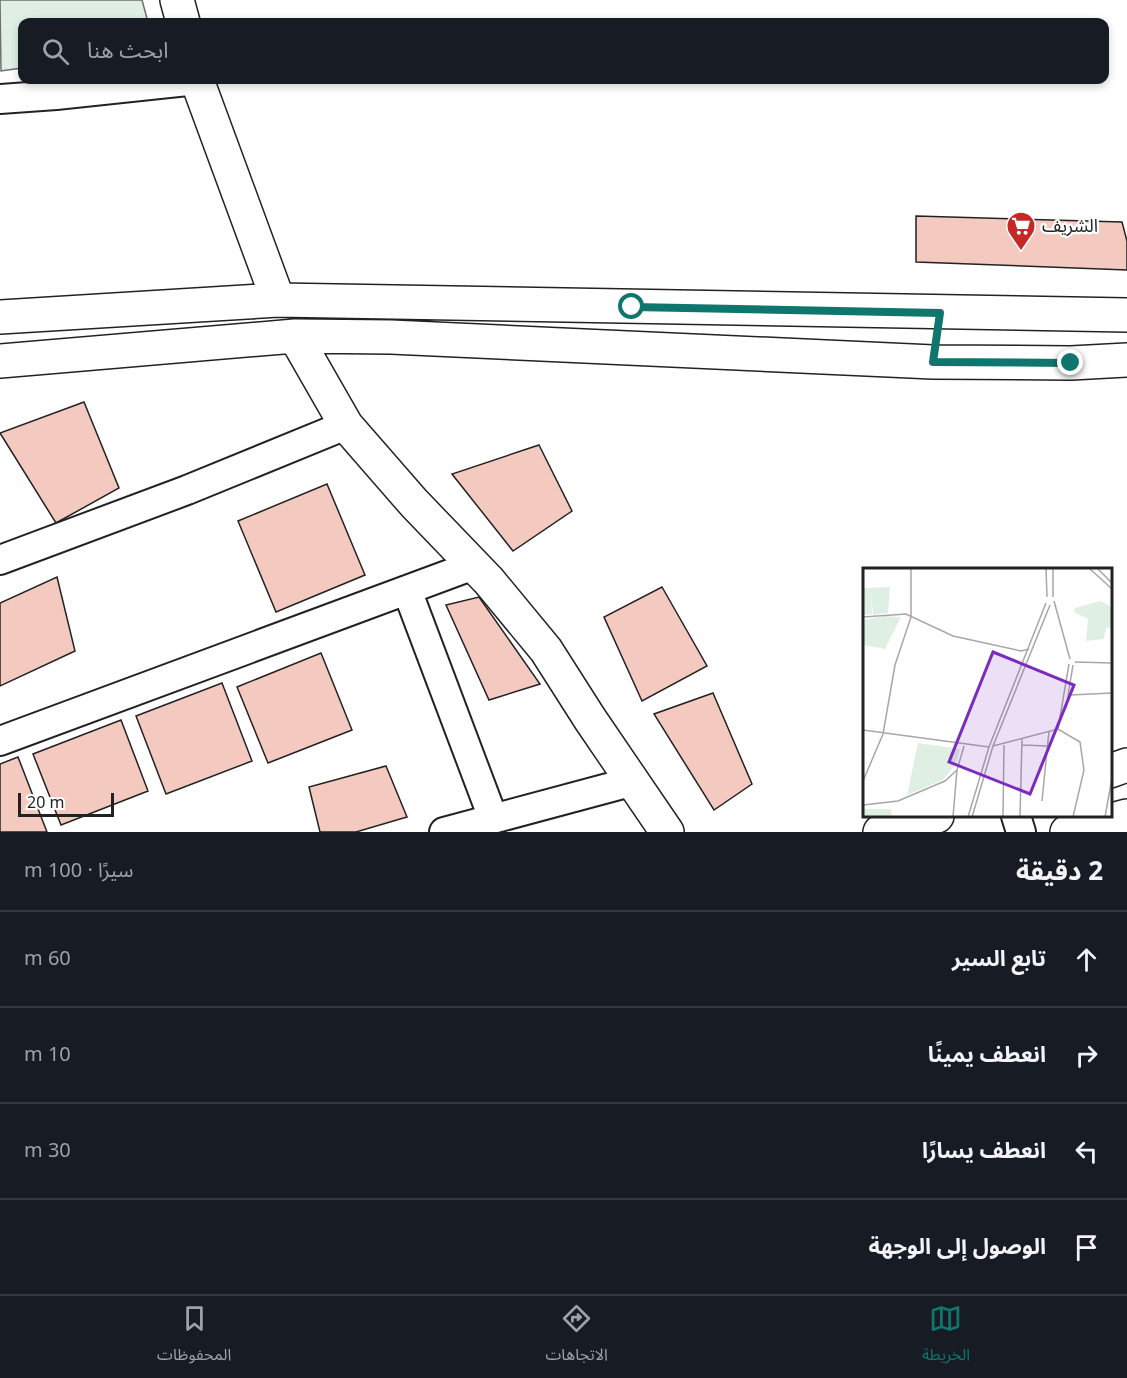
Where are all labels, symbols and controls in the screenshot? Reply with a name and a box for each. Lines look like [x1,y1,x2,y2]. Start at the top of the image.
search box [18,18,1109,84]
text: ابحث هنا [87,28,169,74]
icon: search [39,35,72,68]
place label: الشريف [1042,207,1098,245]
supermarket icon: الشريف [1005,210,1037,252]
route start [618,293,644,319]
route end [1057,349,1083,375]
inset map [863,568,1112,817]
text: 20 m [27,786,64,820]
scale bar [18,790,114,818]
text: 2 دقيقة [1016,844,1103,899]
text: سيرًا · 100 m [24,850,133,892]
text: تابع السير [952,936,1046,982]
text: 60 m [24,938,71,980]
icon: ahead [1070,943,1103,976]
text: انعطف يمينًا [928,1032,1046,1078]
text: 10 m [24,1034,71,1076]
icon: right [1070,1039,1103,1072]
text: انعطف يسارًا [922,1128,1046,1174]
text: 30 m [24,1130,71,1172]
icon: left [1070,1135,1103,1168]
text: الوصول إلى الوجهة [868,1224,1046,1270]
icon: arrive [1070,1231,1103,1264]
tab: المحفوظات [157,1302,231,1372]
tab: الاتجاهات [545,1302,608,1372]
tab: الخريطة [922,1302,970,1372]

